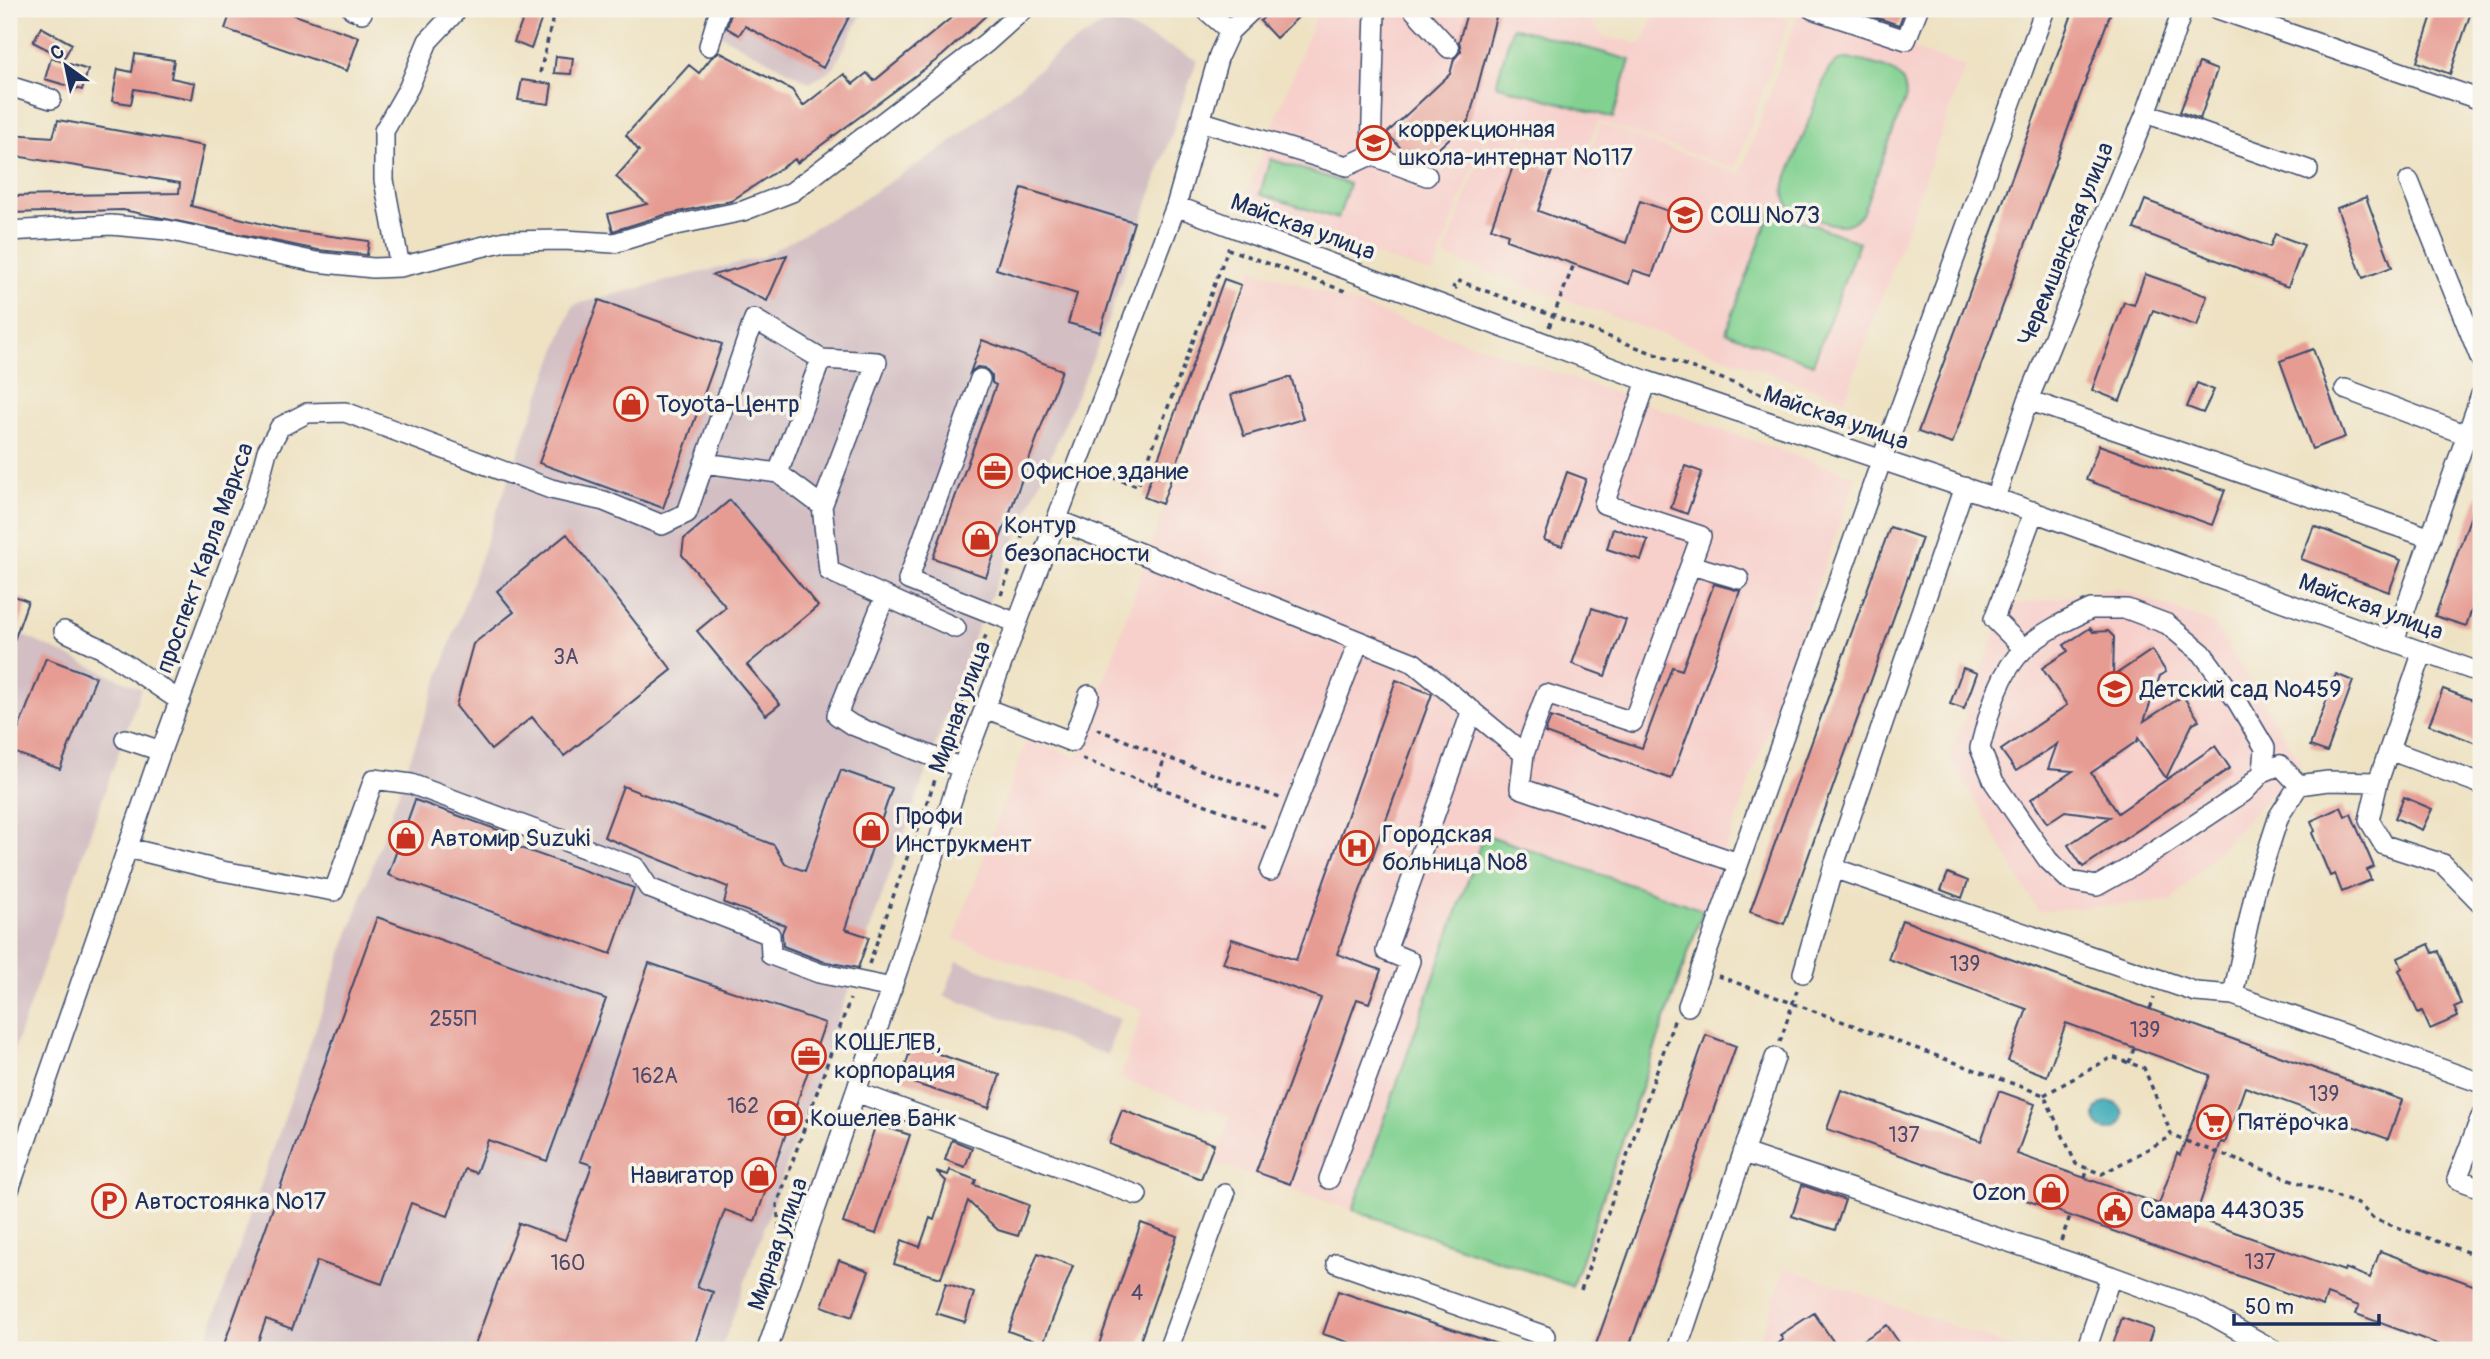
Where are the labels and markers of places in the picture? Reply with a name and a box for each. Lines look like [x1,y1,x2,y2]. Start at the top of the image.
place label: коррекционная школа-интернат №117 [1398,115,1633,172]
school or university icon: коррекционная школа-интернат №117 [1355,124,1393,162]
school or university icon: СОШ №73 [1666,196,1704,234]
place label: СОШ №73 [1710,201,1820,230]
shop icon: Toyota-Центр [612,385,650,423]
place label: Toyota-Центр [656,390,800,419]
office icon: Офисное здание [976,452,1014,490]
place label: Офисное здание [1020,457,1189,486]
place label: Контур безопасности [1004,511,1149,568]
shop icon: Контур безопасности [961,520,999,558]
school or university icon: Детский сад №459 [2096,670,2134,708]
place label: Детский сад №459 [2139,675,2342,704]
place label: Профи Инструкмент [896,802,1032,859]
shop icon: Профи Инструкмент [852,811,890,849]
shop icon: Автомир Suzuki [387,819,425,857]
place label: Городская больница №8 [1382,820,1528,877]
place label: Автомир Suzuki [430,824,590,853]
hospital icon: Городская больница №8 [1338,829,1376,867]
place label: КОШЕЛЕВ, корпорация [834,1028,955,1085]
office icon: КОШЕЛЕВ, корпорация [790,1037,828,1075]
bank icon: Кошелев Банк [766,1099,804,1137]
supermarket icon: Пятёрочка [2195,1103,2233,1141]
place label: Кошелев Банк [810,1104,957,1133]
place label: Пятёрочка [2238,1108,2349,1137]
shop icon: Навигатор [740,1156,778,1194]
place label: Навигатор [630,1161,734,1190]
shop icon: Ozon [2032,1173,2070,1211]
place label: Ozon [1972,1178,2026,1207]
parking icon: Автостоянка №17 [90,1182,128,1220]
place label: Автостоянка №17 [134,1187,326,1216]
public building icon: Самара 443035 [2096,1191,2134,1229]
place label: Самара 443035 [2140,1196,2305,1225]

